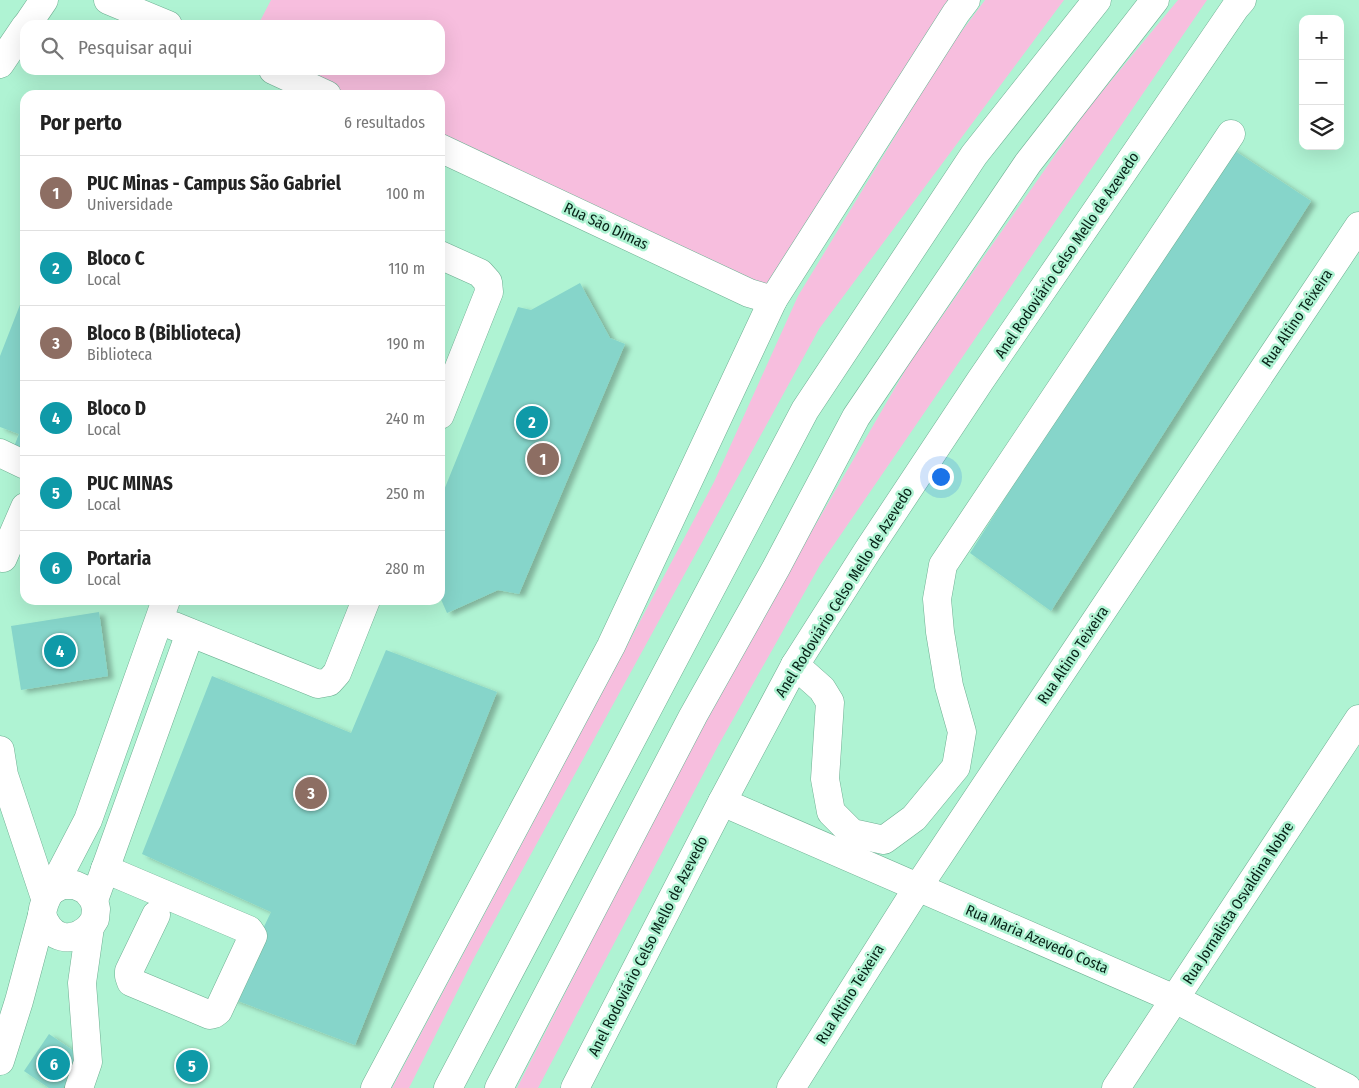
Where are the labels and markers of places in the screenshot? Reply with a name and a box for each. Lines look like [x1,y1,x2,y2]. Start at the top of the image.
pin: 2 [516,403,548,441]
pin: 1 [527,440,559,478]
pin: 4 [44,632,76,670]
pin: 3 [295,774,327,812]
pin: 6 [38,1045,70,1083]
pin: 5 [176,1047,208,1085]

